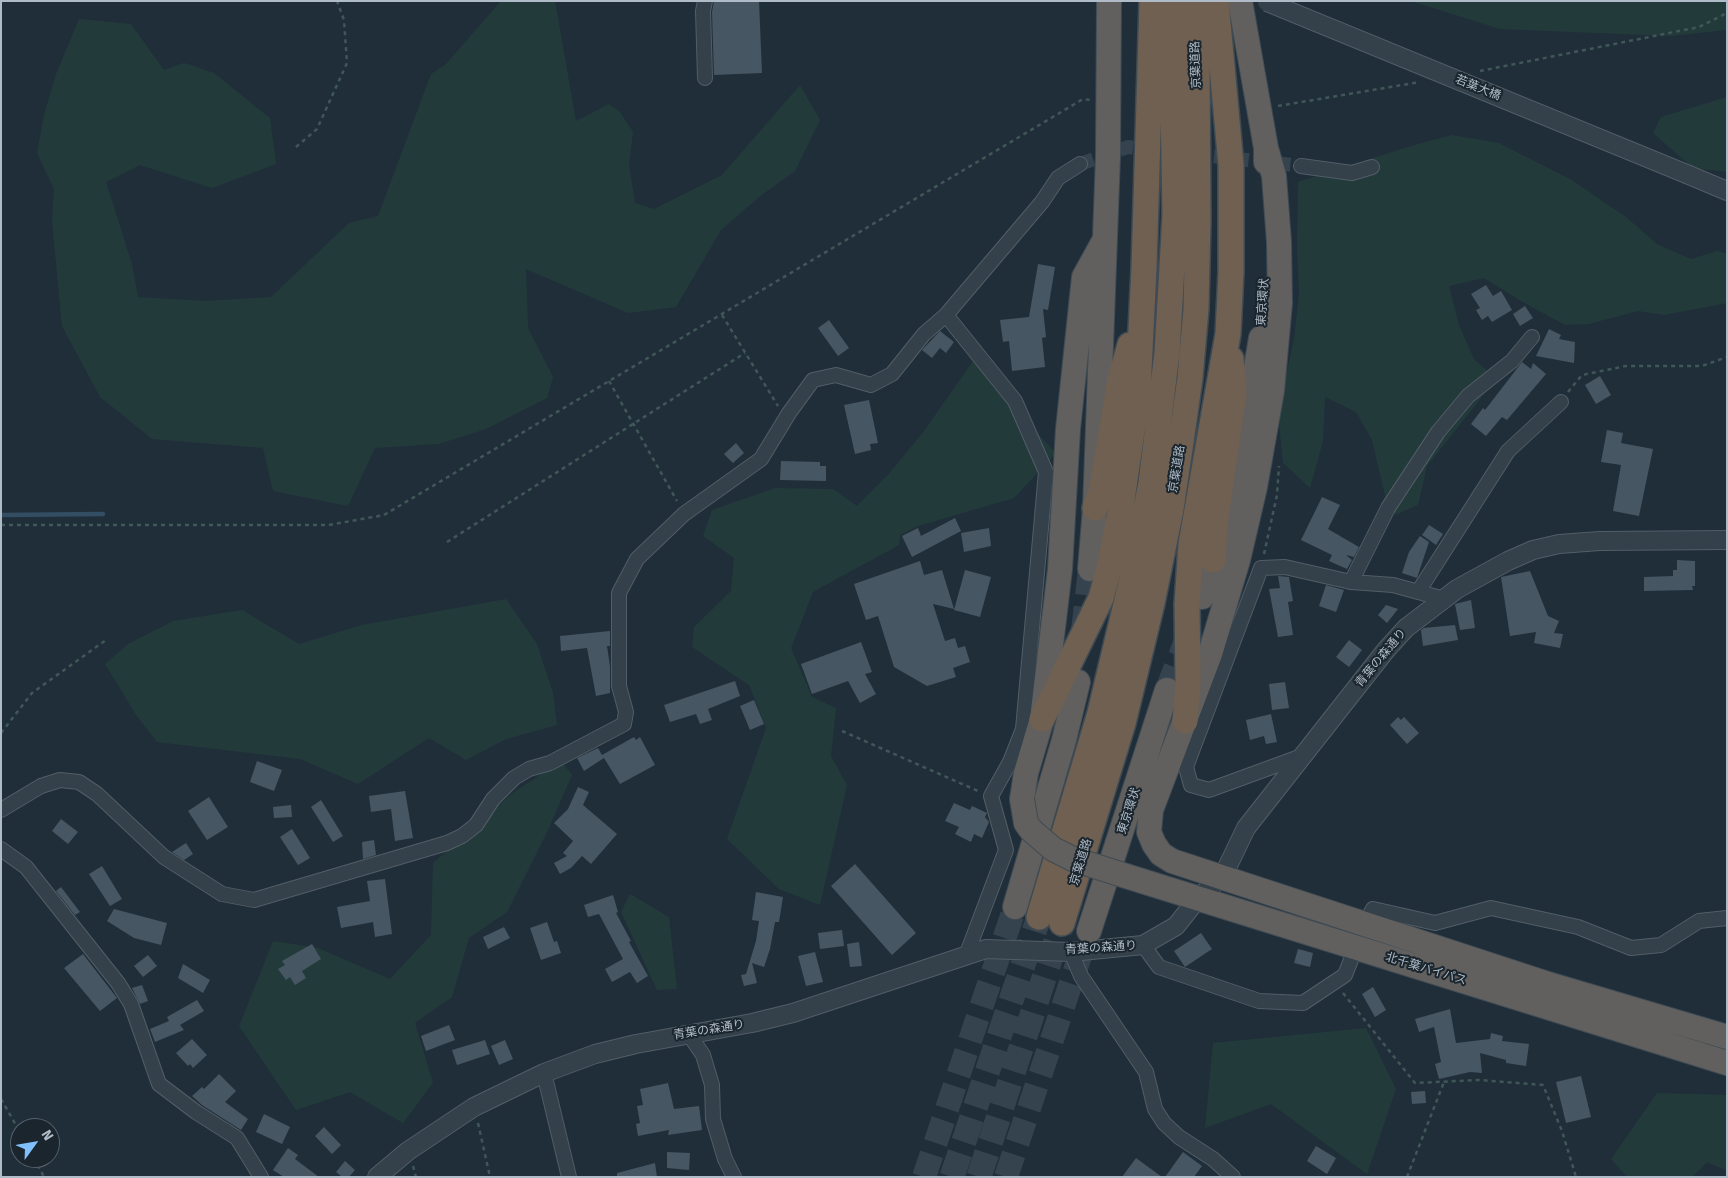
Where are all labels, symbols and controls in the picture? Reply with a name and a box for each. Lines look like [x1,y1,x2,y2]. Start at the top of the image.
street label: 京葉道路 [1188,41,1204,89]
street label: 若葉大橋 [1453,72,1503,104]
street label: 東京環状 [1254,278,1272,326]
street label: 京葉道路 [1166,444,1188,494]
street label: 青葉の森通り [1352,626,1410,690]
street label: 東京環状 [1115,786,1143,836]
street label: 京葉道路 [1067,837,1095,887]
street label: 青葉の森通り [1065,938,1137,958]
street label: 北千葉バイパス [1384,950,1468,988]
street label: 青葉の森通り [672,1017,746,1043]
north arrow [10,1118,60,1168]
text: N [38,1127,57,1144]

